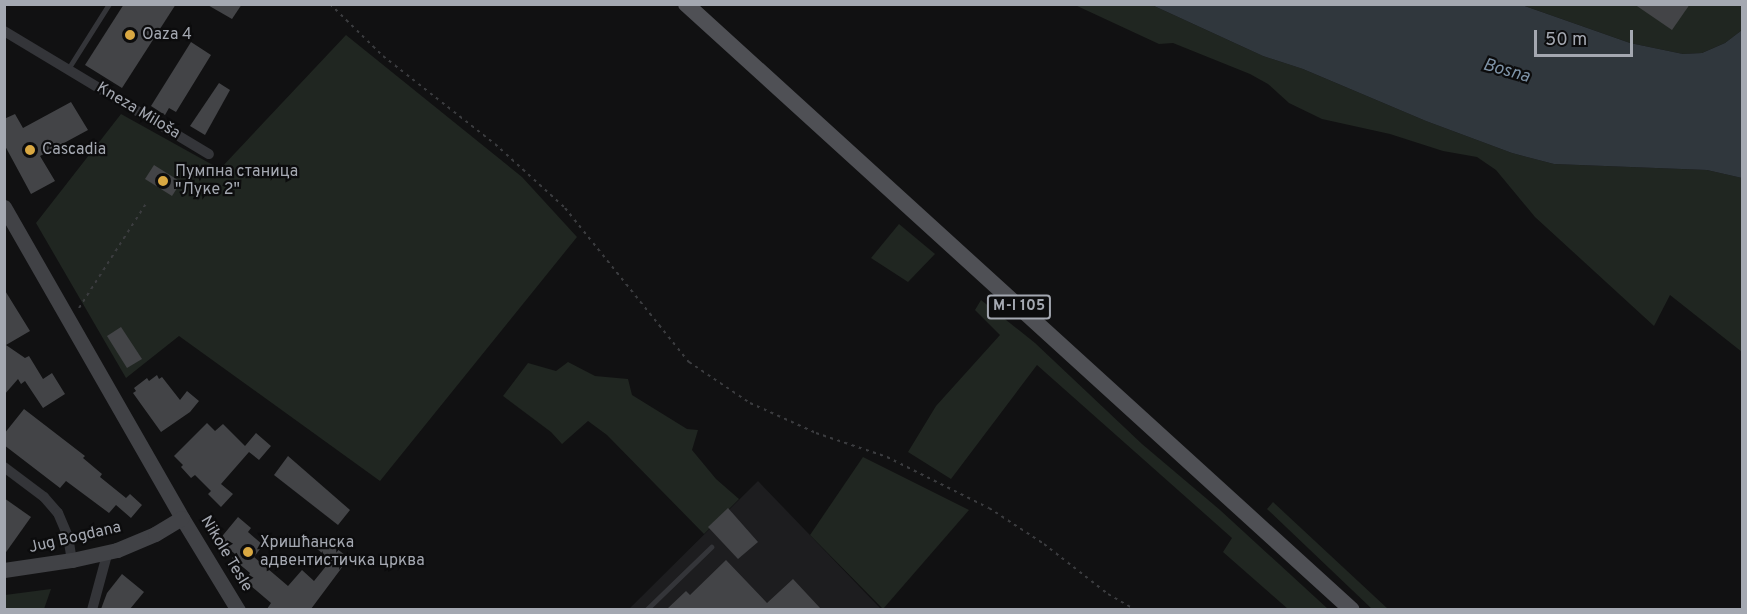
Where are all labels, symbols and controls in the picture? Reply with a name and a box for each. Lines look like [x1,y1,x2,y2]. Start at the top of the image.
scale bar [1537,18,1636,56]
place label: Oaza 4 [142,25,192,45]
marker: Oaza 4 [123,28,137,42]
text: 50 m [1545,29,1587,52]
water label: Bosna [1480,55,1532,89]
street label: Kneza Miloša [93,79,183,143]
place label: Cascadia [42,140,106,160]
marker: Cascadia [23,143,37,157]
place label: Пумпна станица "Луке 2" [175,162,298,200]
marker: Пумпна станица "Луке 2" [156,174,170,188]
road number: M-I 105 [986,295,1052,319]
street label: Nikole Tesle [196,512,256,596]
street label: Jug Bogdana [27,518,123,558]
place label: Хришћанска адвентистичка црква [260,533,425,571]
marker: Хришћанска адвентистичка црква [241,545,255,559]

